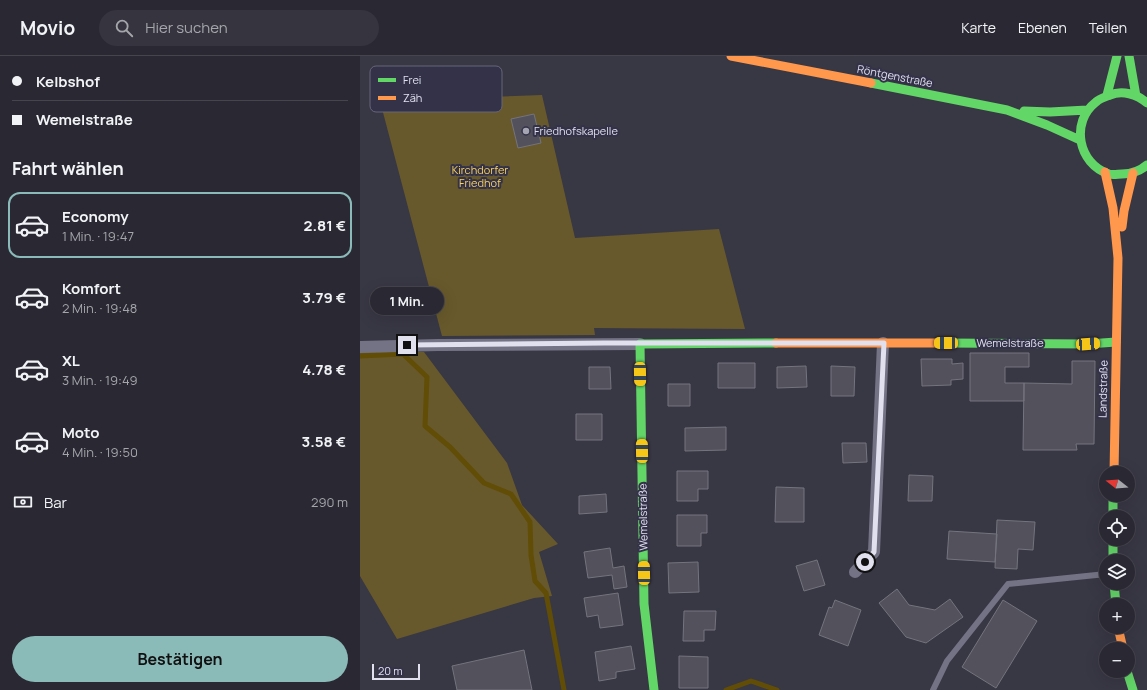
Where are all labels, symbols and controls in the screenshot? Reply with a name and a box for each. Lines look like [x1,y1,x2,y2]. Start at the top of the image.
search box [99,10,379,46]
text: Movio [20,15,75,41]
icon: search [113,17,135,39]
text: Hier suchen [145,17,228,38]
text: Karte [961,18,996,37]
text: Ebenen [1018,18,1067,37]
text: Teilen [1089,18,1127,37]
street label: Röntgenstraße [856,61,935,90]
legend [370,66,502,112]
text: Kelbshof [36,71,100,92]
text: Frei [403,72,421,87]
text: Zäh [403,90,422,105]
text: Wemelstraße [36,109,133,130]
place label: Friedhofskapelle [534,123,618,138]
marker: Friedhofskapelle [521,126,531,136]
text: Fahrt wählen [12,156,124,180]
park label: Kirchdorfer Friedhof [452,162,508,190]
text: Economy [62,206,129,227]
icon: car [14,207,50,243]
text: 2.81 € [304,215,346,236]
text: 1 Min. · 19:47 [62,227,134,245]
text: Komfort [62,278,121,299]
icon: car [14,279,50,315]
text: 3.79 € [302,287,346,308]
callout: 1 Min. [370,287,444,315]
text: 1 Min. [389,292,425,310]
text: 2 Min. · 19:48 [62,299,137,317]
street label: Wemelstraße [976,335,1044,350]
route end [398,336,416,354]
car [934,337,958,349]
car [1076,337,1100,351]
text: XL [62,350,80,371]
icon: car [14,351,50,387]
text: 4.78 € [302,359,346,380]
street label: Landstraße [1094,359,1111,418]
car [634,362,646,386]
text: 3 Min. · 19:49 [62,371,138,389]
text: Moto [62,422,99,443]
icon: car [14,423,50,459]
text: 3.58 € [302,431,346,452]
car [636,439,648,463]
text: 4 Min. · 19:50 [62,443,138,461]
north arrow [1099,466,1135,502]
map controls [1099,466,1135,678]
street label: Wemelstraße [634,483,651,551]
icon: cash [12,491,34,513]
text: Bar [44,492,67,513]
text: 290 m [311,493,348,511]
button: locate [1099,510,1135,546]
route start [856,553,874,571]
button: layers [1099,554,1135,590]
car [638,561,650,585]
button: + [1099,598,1135,634]
button: Bestätigen [12,636,348,682]
button: − [1099,642,1135,678]
scale bar [372,662,420,681]
text: 20 m [378,663,403,678]

